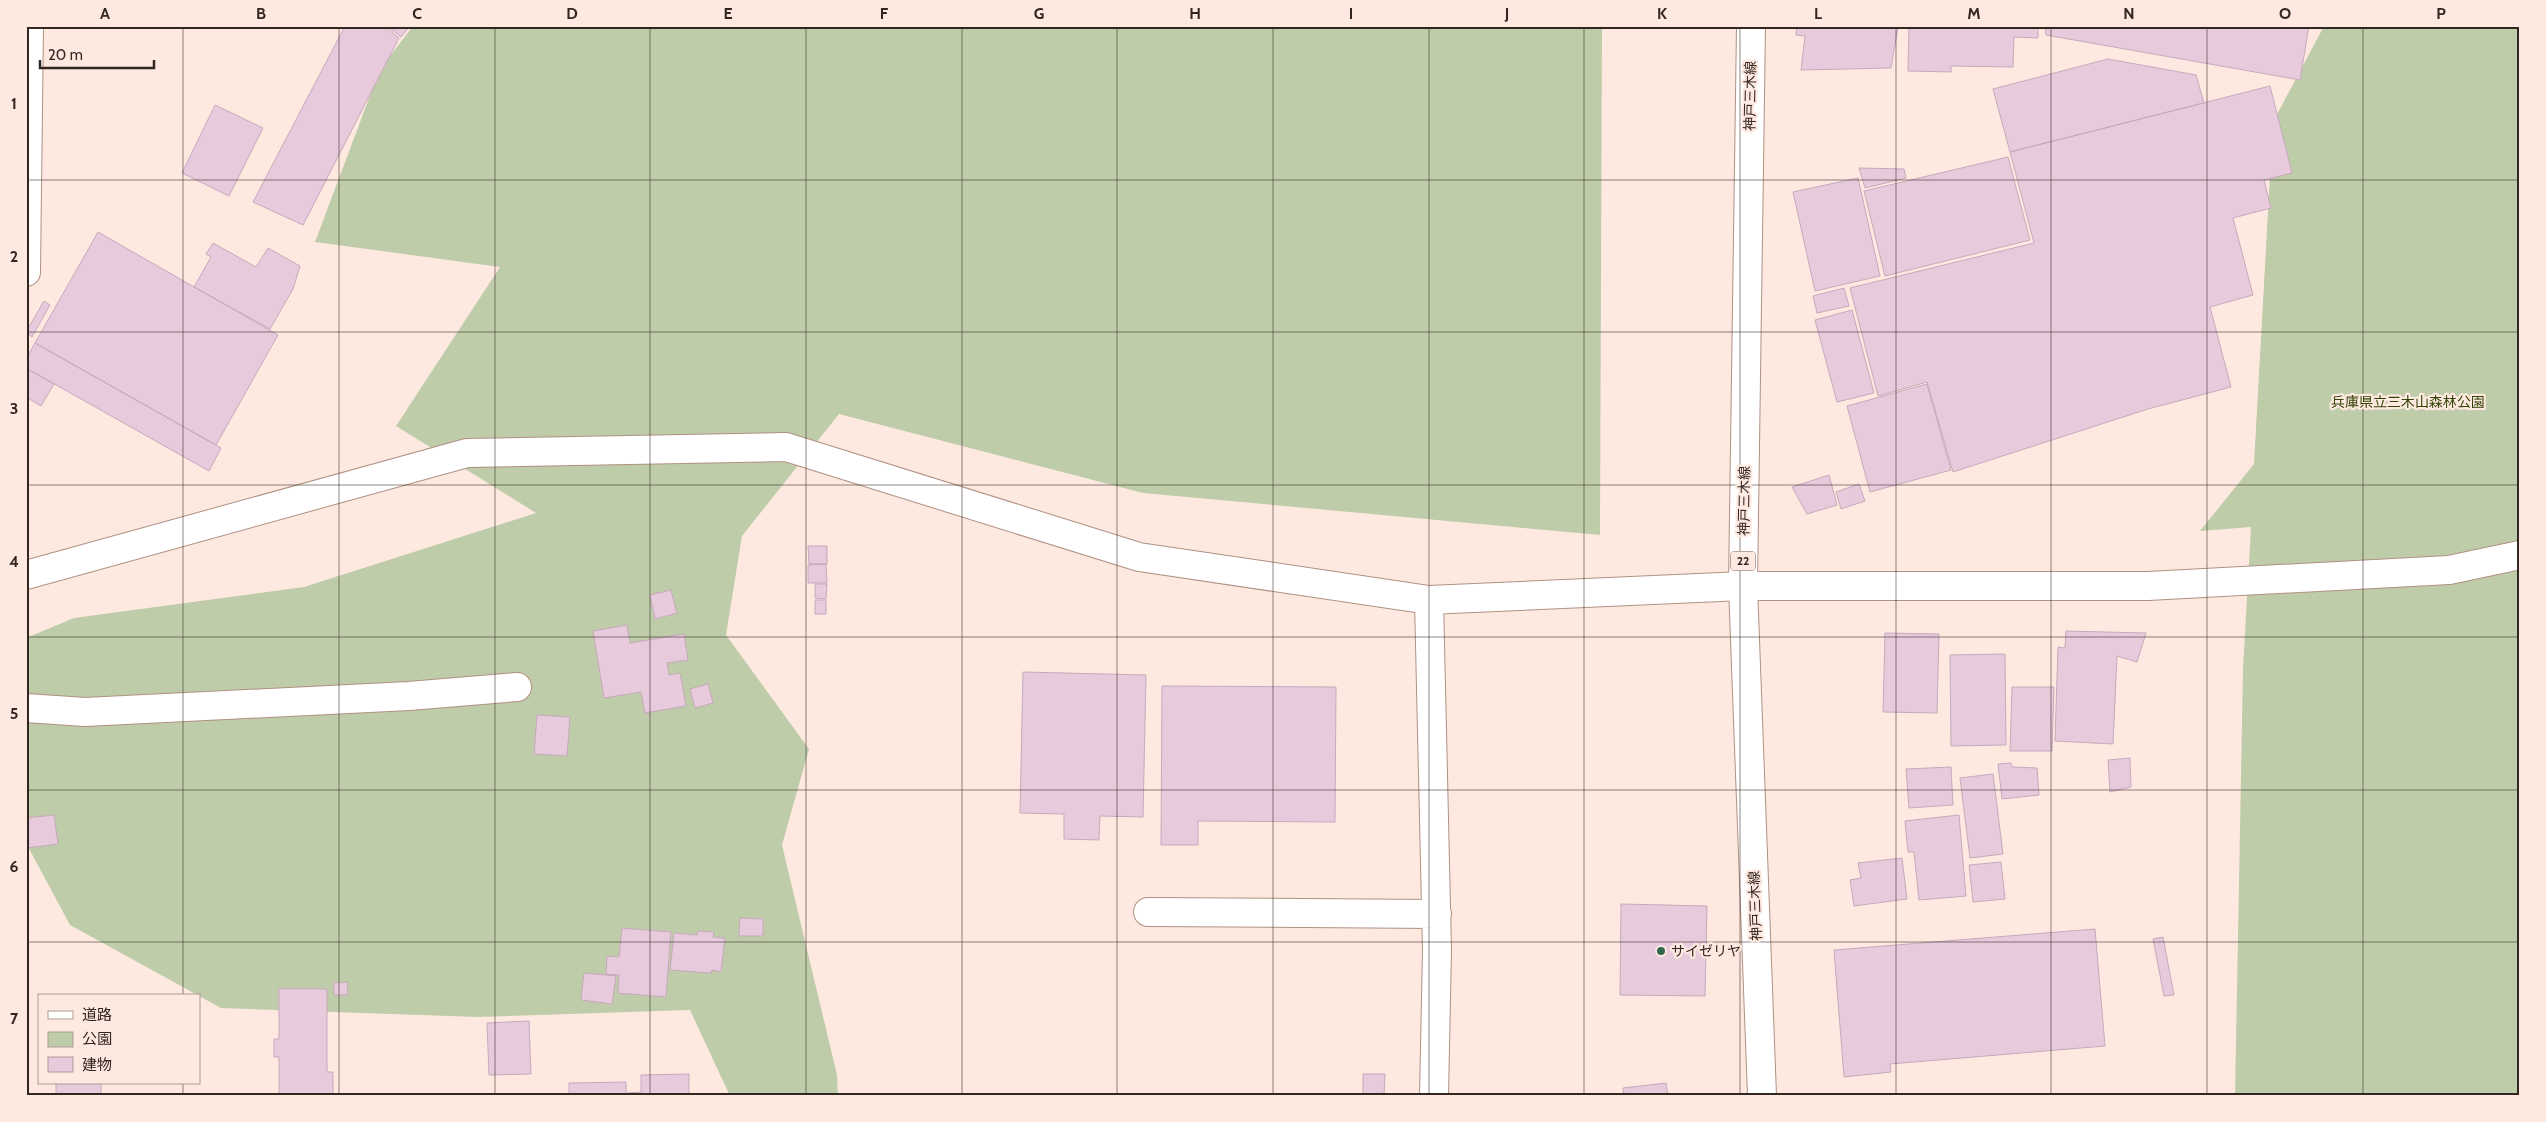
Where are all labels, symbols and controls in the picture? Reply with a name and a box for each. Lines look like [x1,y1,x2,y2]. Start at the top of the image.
text: A [100,4,110,23]
text: B [256,4,266,23]
text: C [412,4,422,23]
text: D [566,4,578,23]
text: E [723,4,733,23]
text: F [880,4,889,23]
text: G [1034,4,1044,23]
text: H [1189,4,1201,23]
text: I [1349,4,1353,23]
text: J [1504,4,1509,23]
text: K [1657,4,1667,23]
text: L [1814,4,1822,23]
text: M [1967,4,1981,23]
text: N [2123,4,2135,23]
text: O [2279,4,2291,23]
text: P [2436,4,2446,23]
scale bar [40,38,154,70]
text: 20 m [48,46,83,64]
street label: 神戸三木線 [1740,61,1760,131]
text: 1 [11,94,17,113]
text: 2 [10,247,18,266]
park label: 兵庫県立三木山森林公園 [2331,393,2485,411]
text: 3 [10,399,18,418]
street label: 神戸三木線 [1734,466,1754,536]
text: 4 [9,552,19,571]
road number: 22 [1730,552,1756,570]
text: 5 [10,704,18,723]
text: 6 [10,857,19,876]
street label: 神戸三木線 [1745,871,1765,941]
place label: サイゼリヤ [1671,942,1741,960]
marker: サイゼリヤ [1655,945,1667,957]
legend [38,994,200,1084]
text: 道路 [82,1006,112,1024]
text: 7 [10,1009,19,1028]
text: 公園 [82,1030,112,1048]
text: 建物 [82,1056,112,1074]

